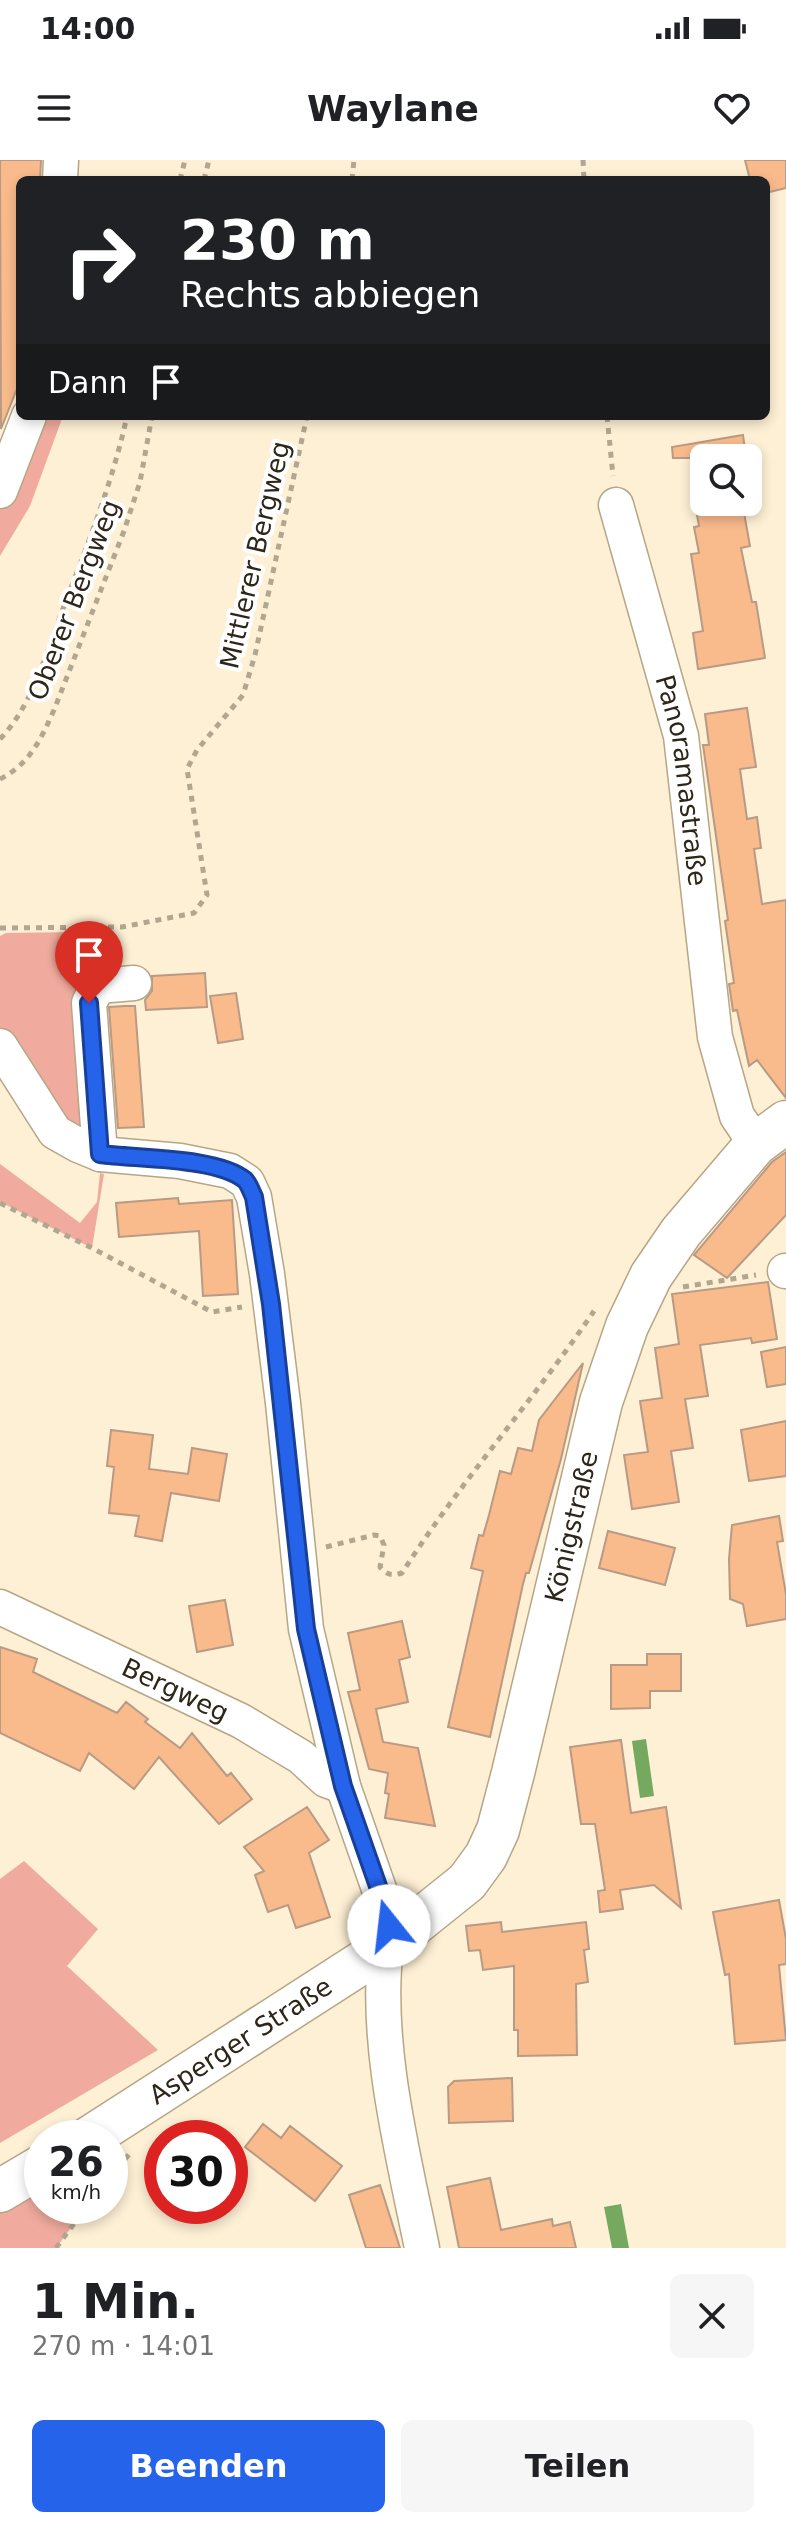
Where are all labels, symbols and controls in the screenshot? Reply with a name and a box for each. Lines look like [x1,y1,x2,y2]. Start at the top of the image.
text: 14:00 [40,11,136,46]
icon: menu [32,86,76,130]
icon: heart [710,86,754,130]
text: Waylane [307,88,479,129]
text: 230 m [180,207,375,272]
icon: right [48,208,152,312]
text: Rechts abbiegen [180,274,480,315]
icon: arrive [144,360,188,404]
text: Dann [48,365,128,400]
street label: Mittlerer Bergweg [214,438,296,672]
map controls [690,444,762,516]
button: search [690,444,762,516]
street label: Oberer Bergweg [22,495,126,705]
street label: Panoramastraße [650,672,713,888]
pin [55,921,123,1003]
icon: arrive [67,933,111,977]
street label: Königstraße [539,1448,604,1605]
street label: Bergweg [117,1652,233,1728]
position arrow [347,1884,431,1968]
street label: Asperger Straße [143,1971,337,2110]
speed limit sign: 30 [144,2120,248,2224]
text: 26 [48,2139,104,2185]
text: km/h [51,2180,101,2204]
text: 1 Min. [32,2273,199,2329]
button: close [670,2274,754,2358]
text: 270 m · 14:01 [32,2331,215,2361]
button: Beenden [32,2420,385,2512]
button: Teilen [401,2420,754,2512]

